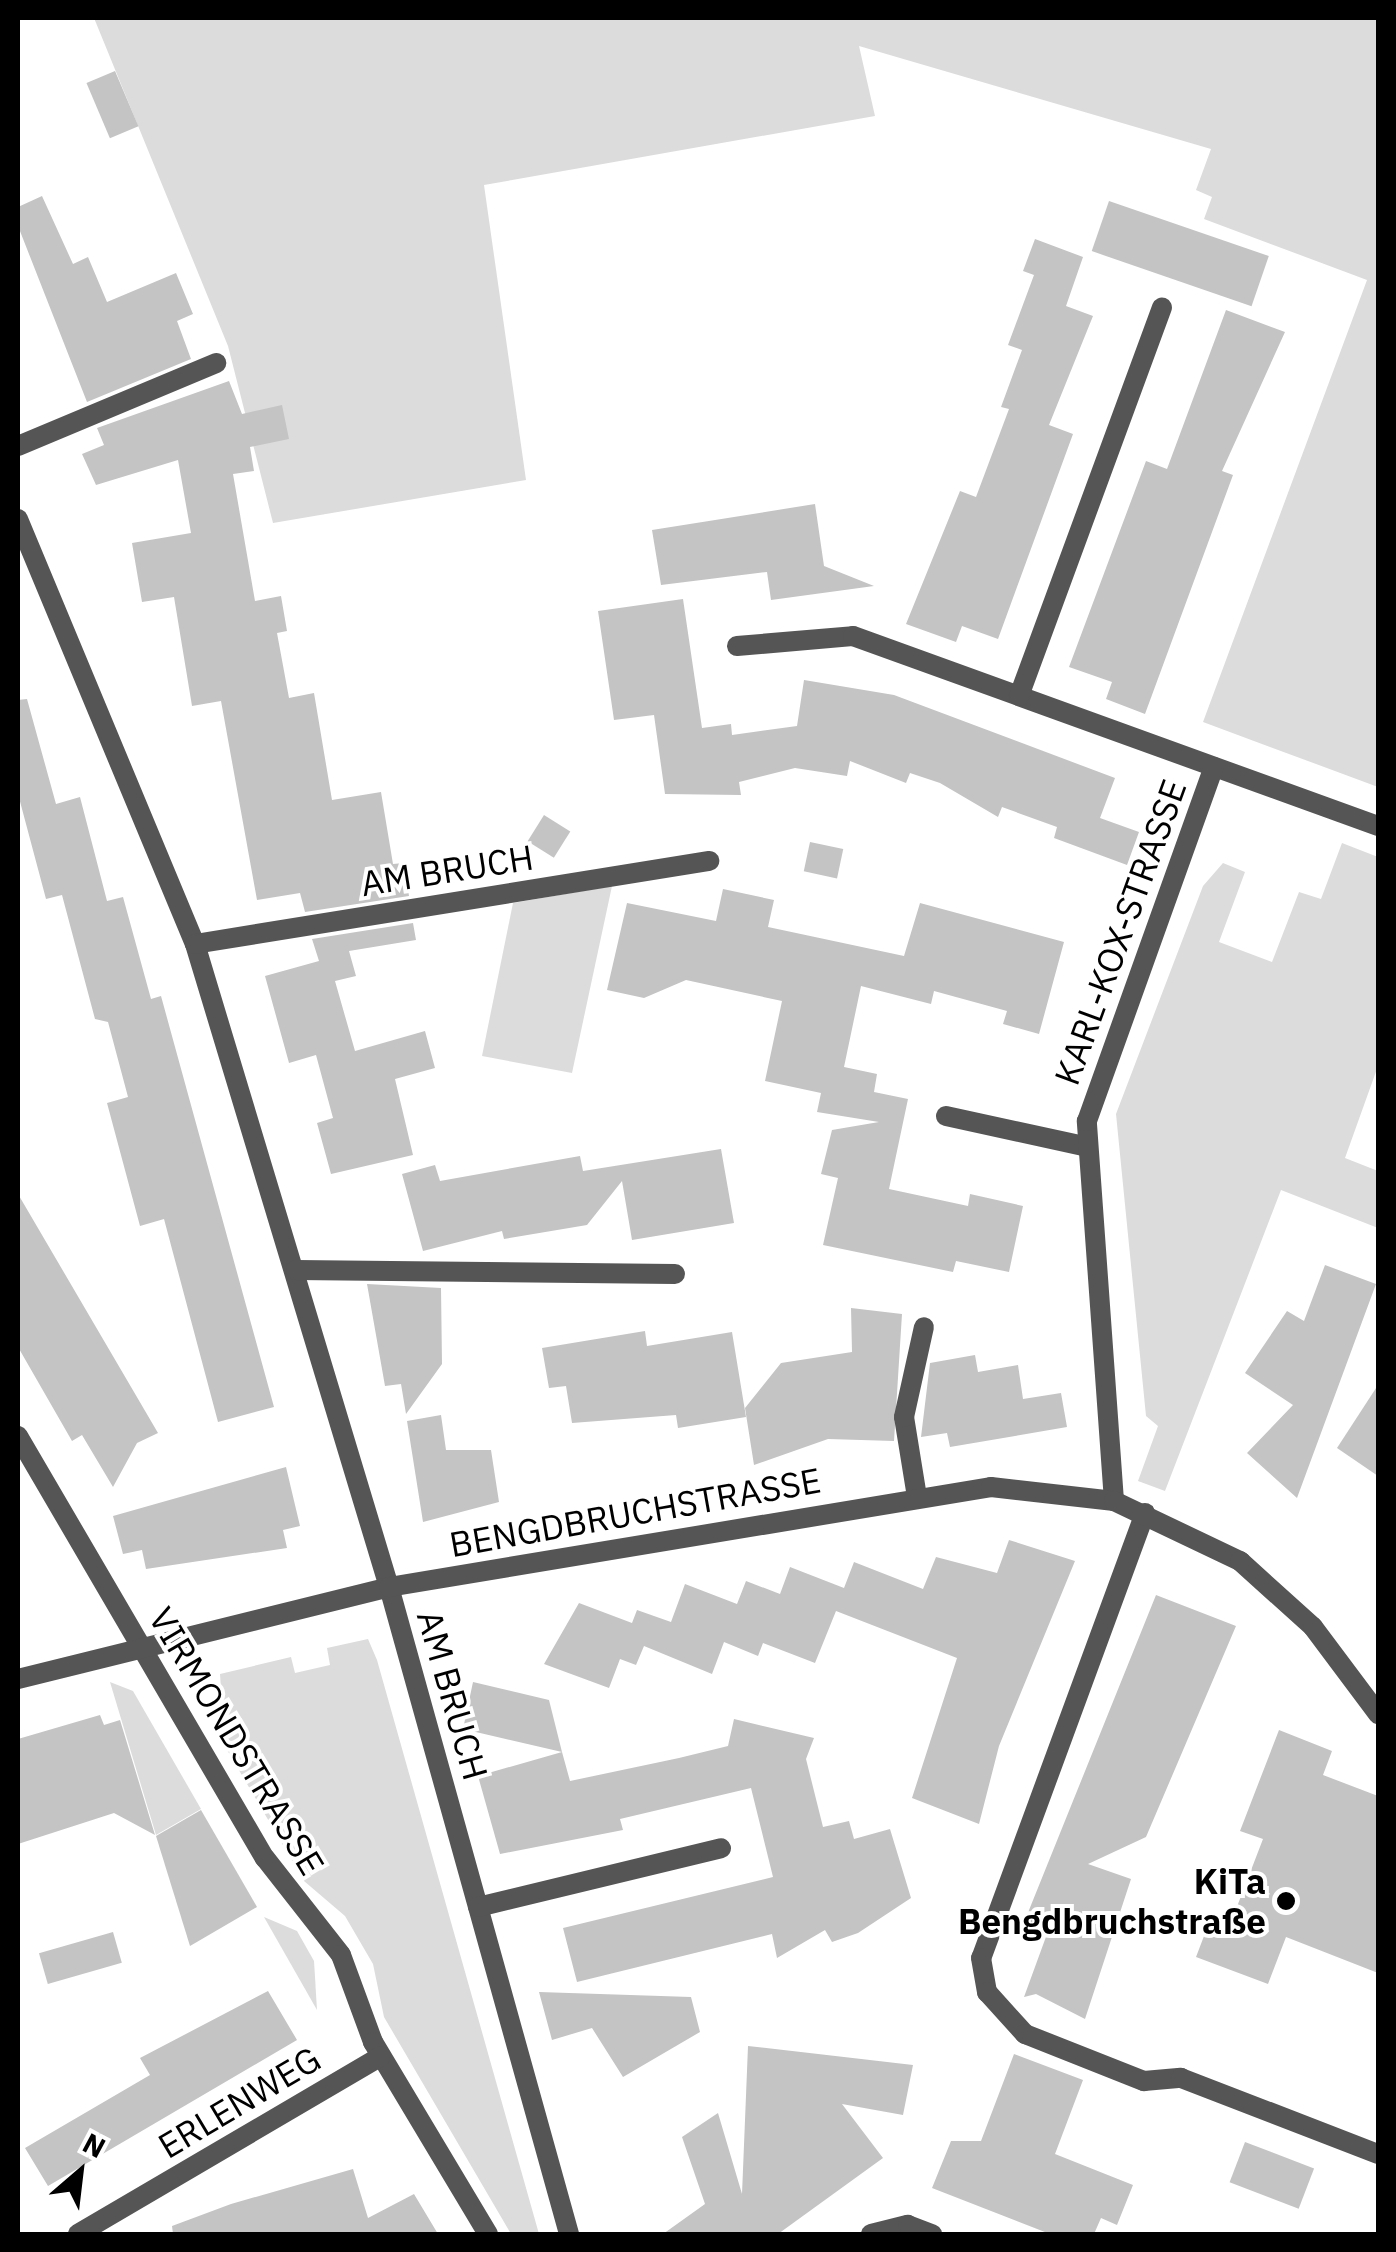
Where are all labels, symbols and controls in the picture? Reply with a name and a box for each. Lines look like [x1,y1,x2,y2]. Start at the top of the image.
street label: KARL-KOX-STRASSE [1045,774,1195,1090]
street label: AM BRUCH [358,836,536,904]
street label: BENGDBRUCHSTRASSE [446,1459,824,1565]
street label: VIRMONDSTRASSE [141,1600,333,1882]
street label: AM BRUCH [409,1606,497,1784]
place label: KiTa Bengdbruchstraße [958,1860,1266,1942]
marker: KiTa Bengdbruchstraße [1275,1890,1297,1912]
street label: ERLENWEG [150,2037,328,2167]
north arrow [30,2122,130,2222]
text: N [77,2124,112,2166]

